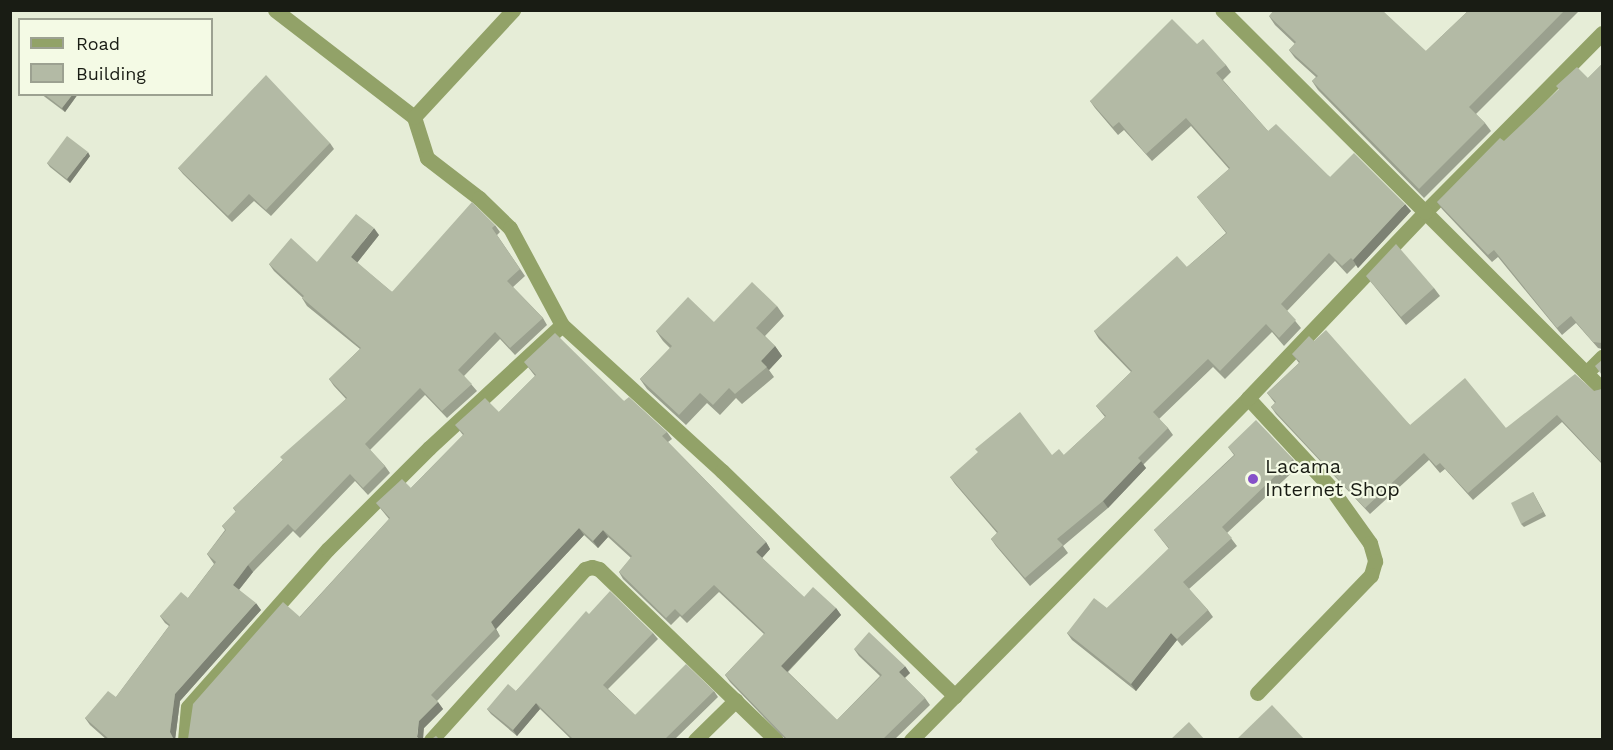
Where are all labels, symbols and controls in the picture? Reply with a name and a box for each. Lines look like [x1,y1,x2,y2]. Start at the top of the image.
legend [18,18,213,96]
text: Road [76,33,120,54]
text: Building [76,63,146,84]
place label: Lacama Internet Shop [1265,455,1400,502]
marker: Lacama Internet Shop [1246,472,1260,486]

